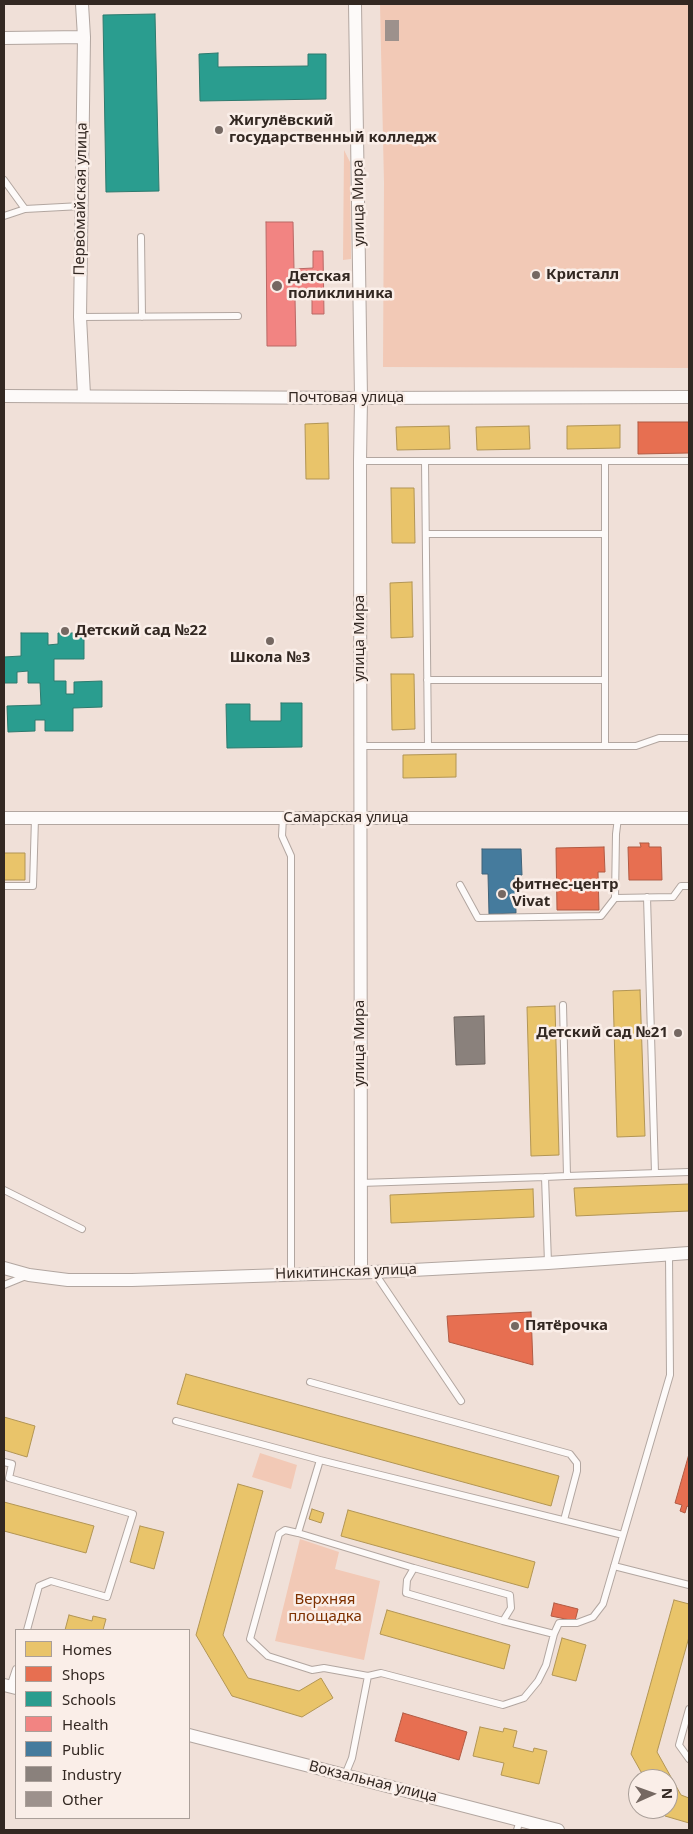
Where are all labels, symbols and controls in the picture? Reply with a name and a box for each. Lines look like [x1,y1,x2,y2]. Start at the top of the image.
place label: Жигулёвский государственный колледж [229,112,437,147]
street label: Первомайская улица [71,122,91,276]
marker: Жигулёвский государственный колледж [213,124,225,136]
street label: улица Мира [349,159,369,247]
place label: Кристалл [546,266,619,284]
place label: Детская поликлиника [288,268,393,303]
marker: Кристалл [530,269,542,281]
marker: Детская поликлиника [270,279,284,293]
street label: Почтовая улица [288,389,404,407]
street label: улица Мира [351,595,369,681]
place label: Детский сад №22 [75,622,207,640]
marker: Детский сад №22 [59,625,71,637]
marker: Школа №3 [264,635,276,647]
place label: Школа №3 [230,649,310,667]
street label: Самарская улица [283,809,409,827]
place label: фитнес-центр Vivat [512,876,619,911]
marker: фитнес-центр Vivat [496,888,508,900]
street label: улица Мира [351,1000,369,1086]
place label: Детский сад №21 [536,1024,668,1042]
marker: Детский сад №21 [672,1027,684,1039]
street label: Никитинская улица [275,1261,417,1283]
place label: Пятёрочка [525,1317,608,1335]
marker: Пятёрочка [509,1320,521,1332]
park label: Верхняя площадка [288,1591,362,1626]
legend [15,1629,190,1819]
text: Homes [62,1639,112,1659]
text: Shops [62,1664,105,1684]
text: Schools [62,1689,116,1709]
text: Health [62,1714,109,1734]
text: Public [62,1739,105,1759]
street label: Вокзальная улица [307,1757,439,1807]
text: Industry [62,1764,121,1784]
north arrow [628,1769,678,1819]
text: N [658,1787,677,1800]
text: Other [62,1789,103,1809]

